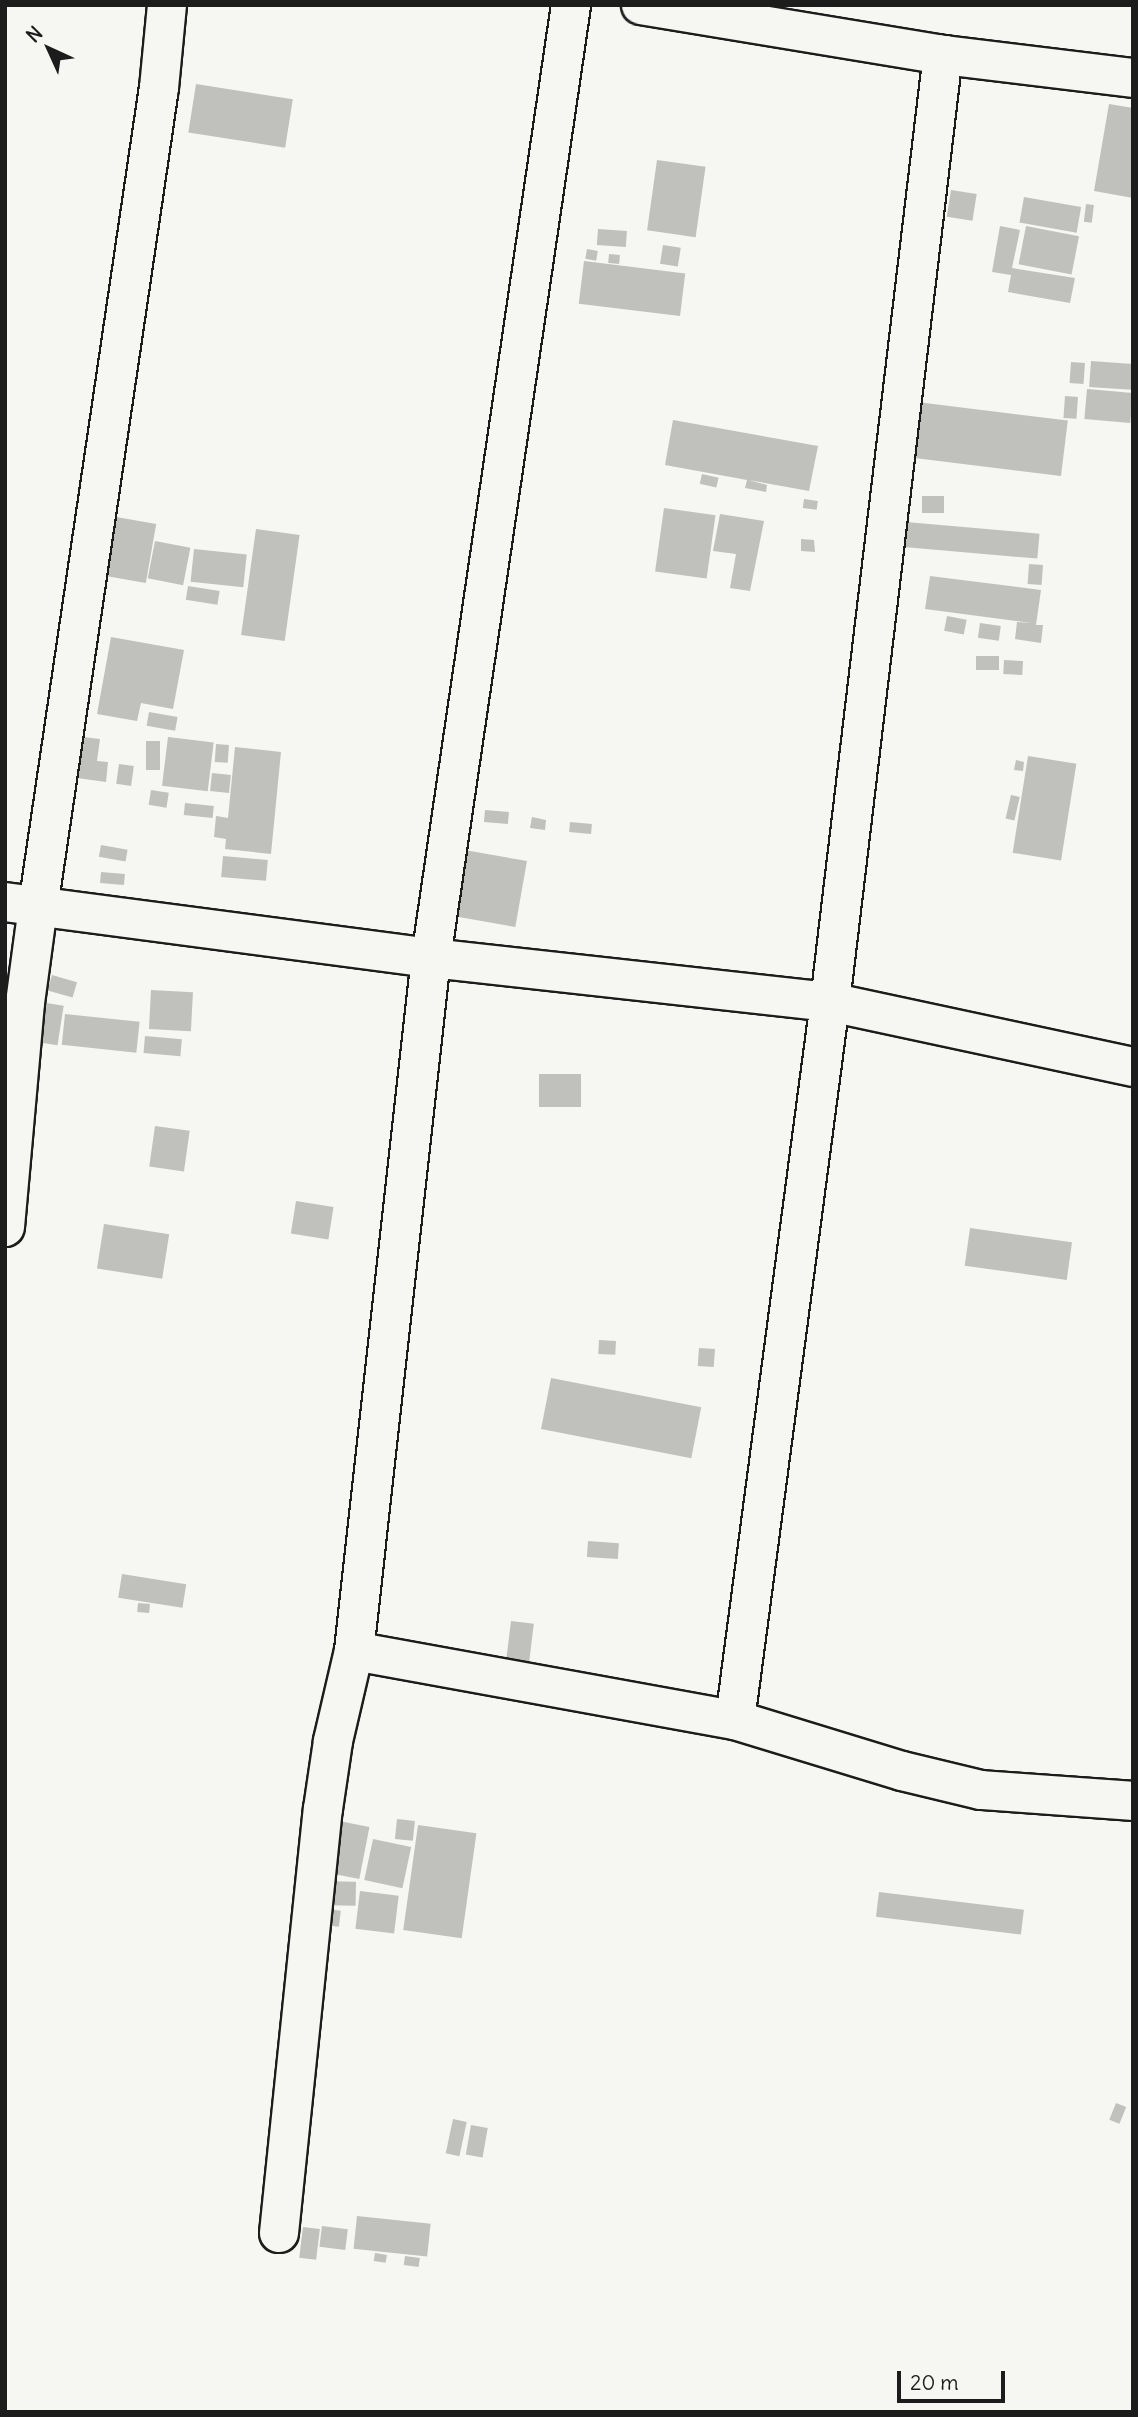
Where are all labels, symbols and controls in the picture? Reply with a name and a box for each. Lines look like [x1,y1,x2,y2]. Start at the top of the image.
north arrow [14,14,84,84]
text: N [21,21,47,47]
scale bar [900,2358,1009,2402]
text: 20 m [910,2369,959,2396]

